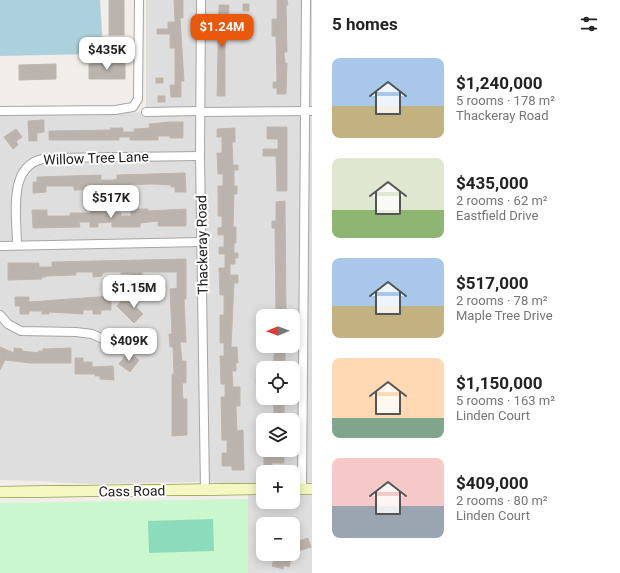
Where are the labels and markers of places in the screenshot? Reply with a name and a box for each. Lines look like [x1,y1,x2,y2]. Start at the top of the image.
pin: $1.24M [189,14,255,48]
pin: $435K [79,37,135,71]
pin: $517K [83,185,139,219]
pin: $1.15M [101,275,167,309]
pin: $409K [101,328,157,362]

